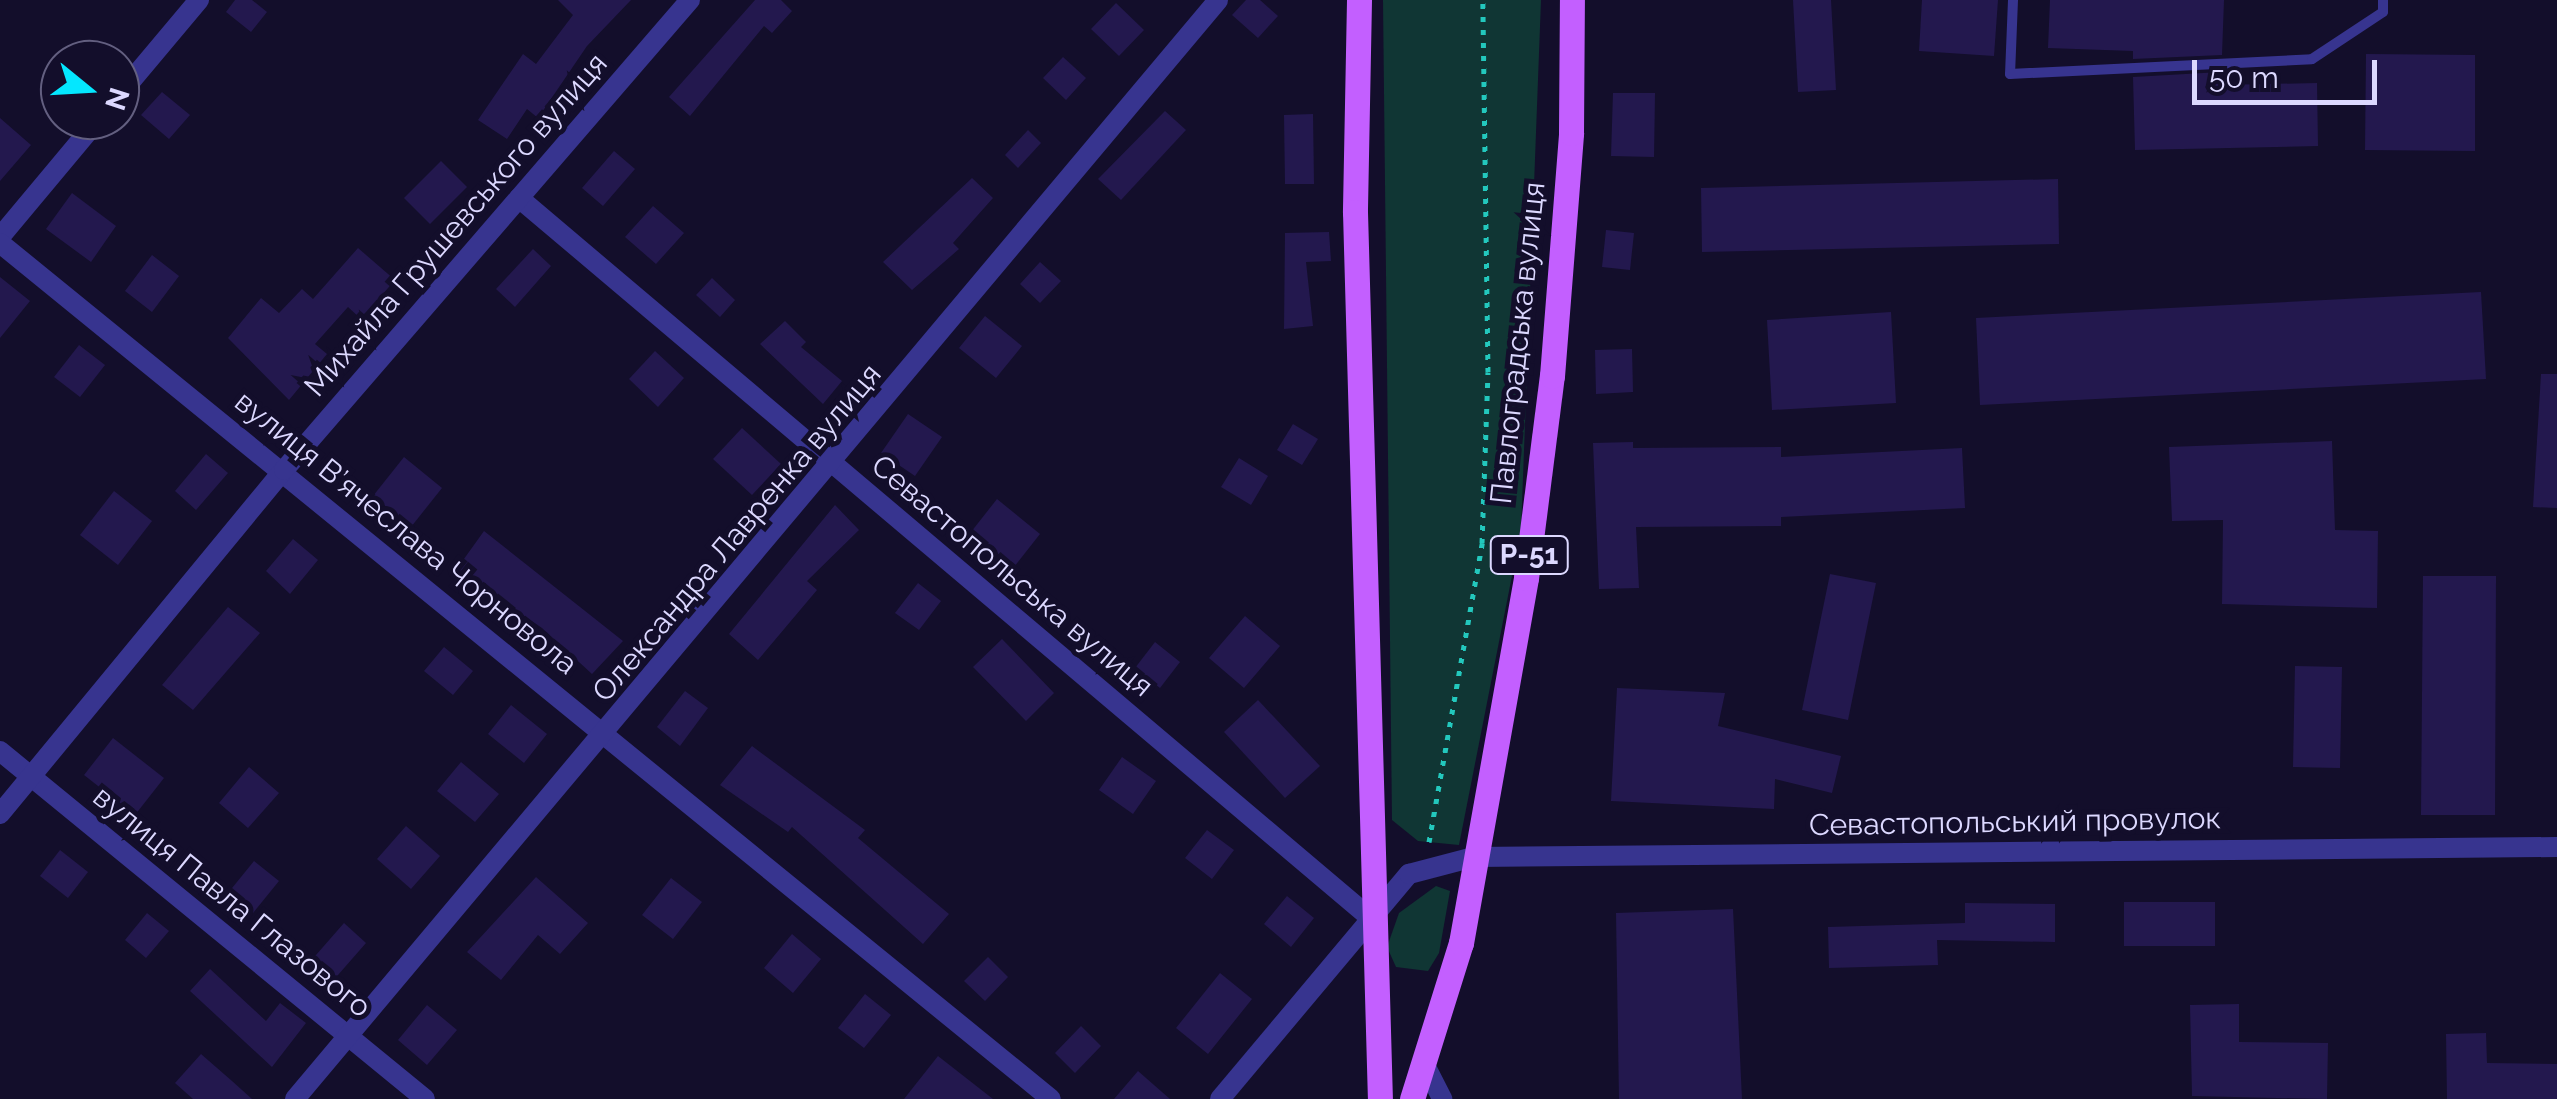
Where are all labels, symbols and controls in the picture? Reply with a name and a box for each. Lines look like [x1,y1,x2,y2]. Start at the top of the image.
north arrow [40,40,140,140]
scale bar [2197,40,2382,102]
street label: Михайла Грушевського вулиця [297,46,615,404]
text: 50 m [2209,60,2279,95]
text: N [98,84,136,114]
street label: Павлоградська вулиця [1483,180,1553,506]
street label: Олександра Лавренка вулиця [585,357,889,709]
street label: вулиця В’ячеслава Чорновола [228,384,584,682]
street label: Севастопольська вулиця [864,448,1160,704]
road number: Р-51 [1489,532,1569,578]
street label: вулиця Павла Глазового [86,779,378,1025]
street label: Севастопольський провулок [1809,800,2221,844]

